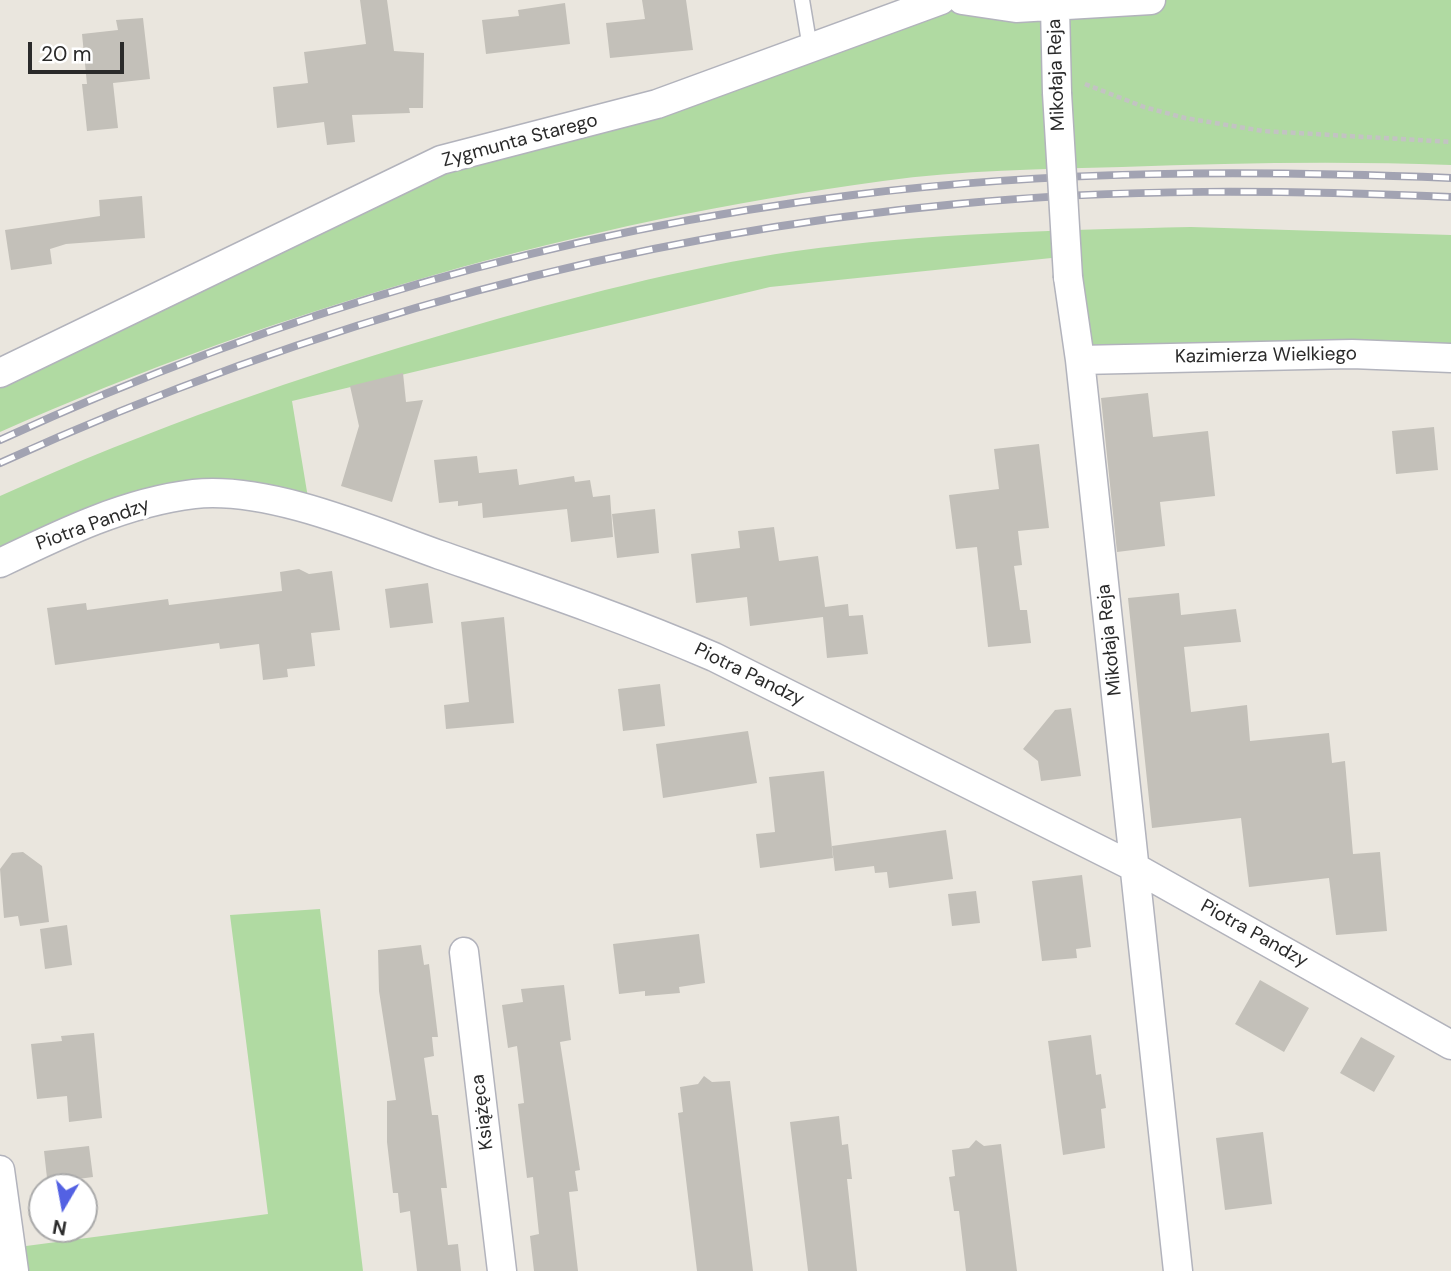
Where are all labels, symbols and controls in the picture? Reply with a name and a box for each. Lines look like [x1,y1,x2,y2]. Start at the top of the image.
street label: Mikołaja Reja [1044,19,1070,131]
scale bar [32,28,128,72]
text: 20 m [41,40,92,68]
street label: Zygmunta Starego [440,109,600,173]
street label: Kazimierza Wielkiego [1175,343,1357,369]
street label: Piotra Pandzy [33,494,153,556]
street label: Mikołaja Reja [1093,583,1127,697]
street label: Piotra Pandzy [690,639,808,711]
street label: Piotra Pandzy [1196,895,1312,973]
street label: Książęca [467,1073,499,1151]
north arrow [28,1173,98,1243]
text: N [51,1214,69,1241]

